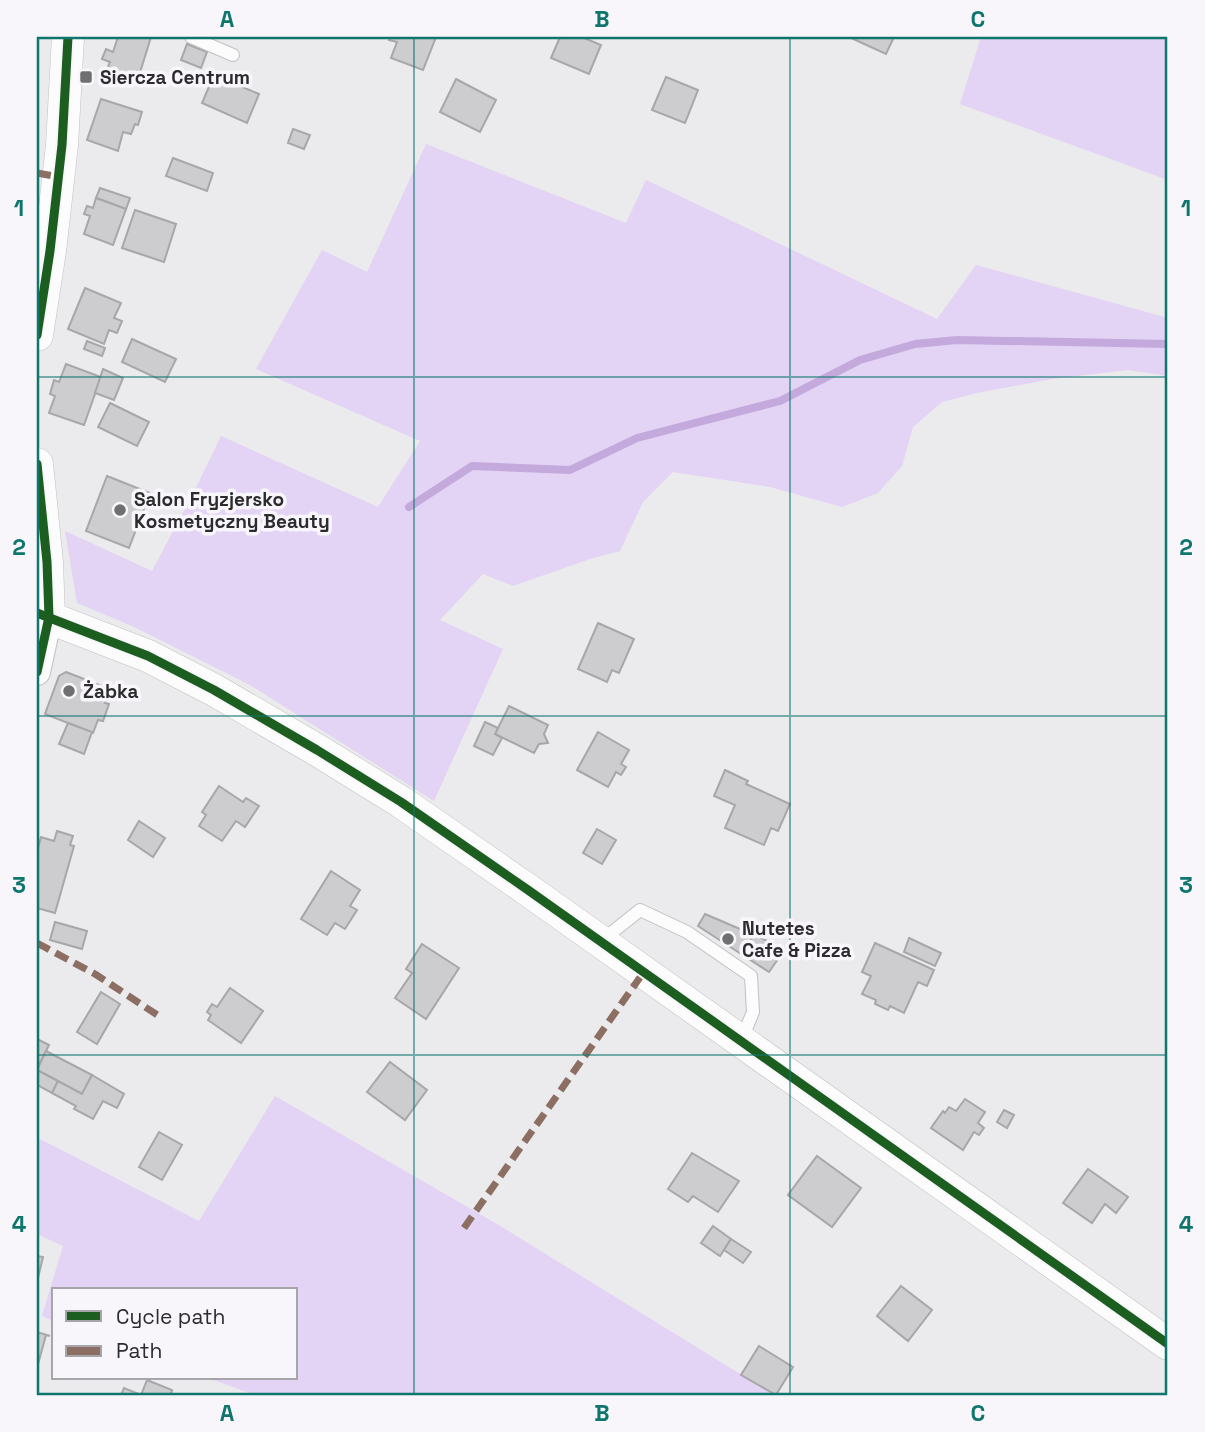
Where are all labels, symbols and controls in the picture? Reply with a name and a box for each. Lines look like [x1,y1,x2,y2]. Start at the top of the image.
text: A [220,4,235,34]
text: B [594,4,610,34]
text: C [971,4,985,34]
place label: Siercza Centrum [100,65,250,90]
marker: Siercza Centrum [78,69,94,85]
text: 1 [14,193,24,223]
text: 1 [1181,193,1191,223]
place label: Salon Fryzjersko Kosmetyczny Beauty [134,487,330,534]
marker: Salon Fryzjersko Kosmetyczny Beauty [112,502,128,518]
text: 2 [12,532,26,562]
text: 2 [1179,532,1193,562]
place label: Żabka [83,679,139,704]
marker: Żabka [61,683,77,699]
text: 3 [12,870,26,900]
text: 3 [1179,870,1193,900]
place label: Nutetes Cafe & Pizza [742,916,852,963]
marker: Nutetes Cafe & Pizza [720,931,736,947]
text: 4 [12,1209,27,1239]
text: 4 [1179,1209,1194,1239]
legend [52,1288,298,1380]
text: Cycle path [116,1303,225,1330]
text: Path [116,1337,162,1364]
text: A [220,1398,235,1428]
text: B [594,1398,610,1428]
text: C [971,1398,985,1428]

